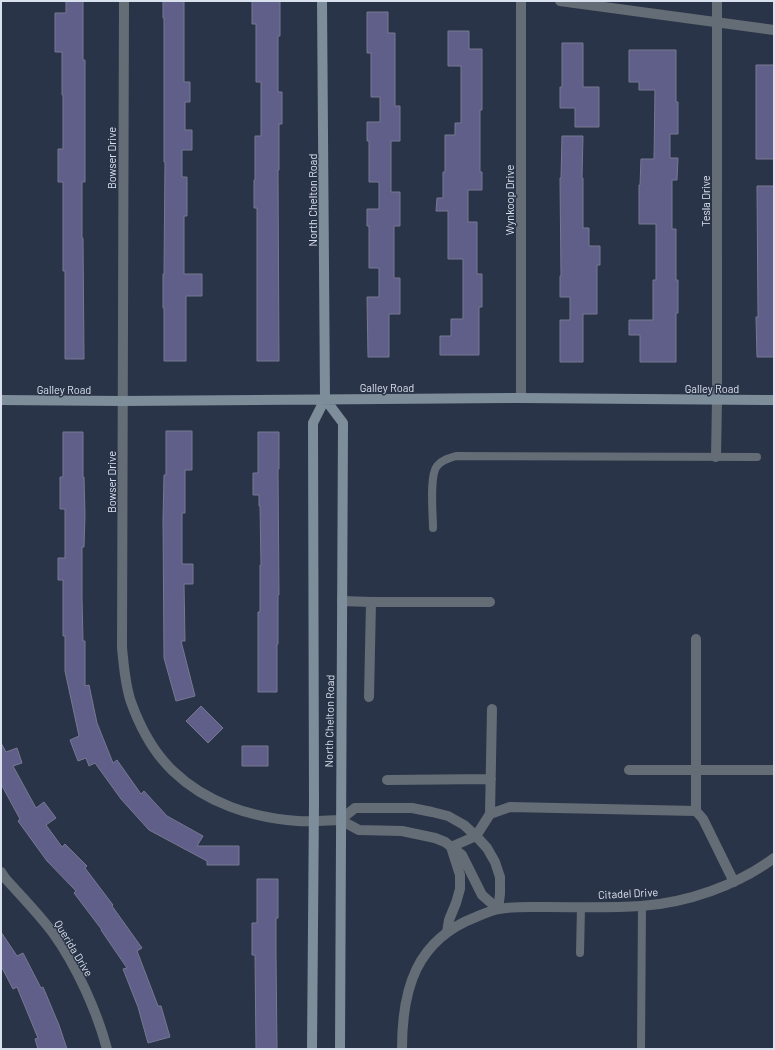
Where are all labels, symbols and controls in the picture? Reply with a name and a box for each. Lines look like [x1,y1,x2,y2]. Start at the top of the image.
street label: Bowser Drive [105,127,118,189]
street label: North Chelton Road [306,154,319,246]
street label: Wynkoop Drive [503,165,516,235]
street label: Tesla Drive [699,175,712,227]
street label: Galley Road [360,381,414,394]
street label: Galley Road [685,382,739,395]
street label: Galley Road [37,383,91,396]
street label: Bowser Drive [105,451,118,513]
street label: North Chelton Road [322,674,336,768]
street label: Citadel Drive [598,885,659,901]
street label: Querida Drive [52,918,96,979]

